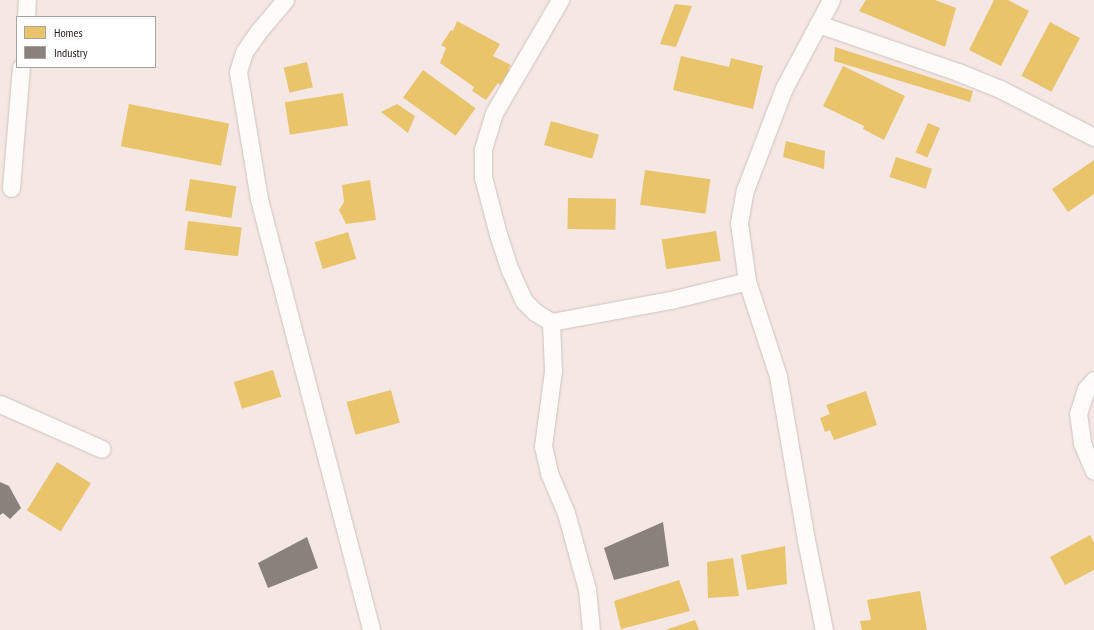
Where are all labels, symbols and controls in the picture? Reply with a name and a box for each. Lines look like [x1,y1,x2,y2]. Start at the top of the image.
legend [16,16,156,68]
text: Homes [54,25,82,40]
text: Industry [54,45,88,60]

